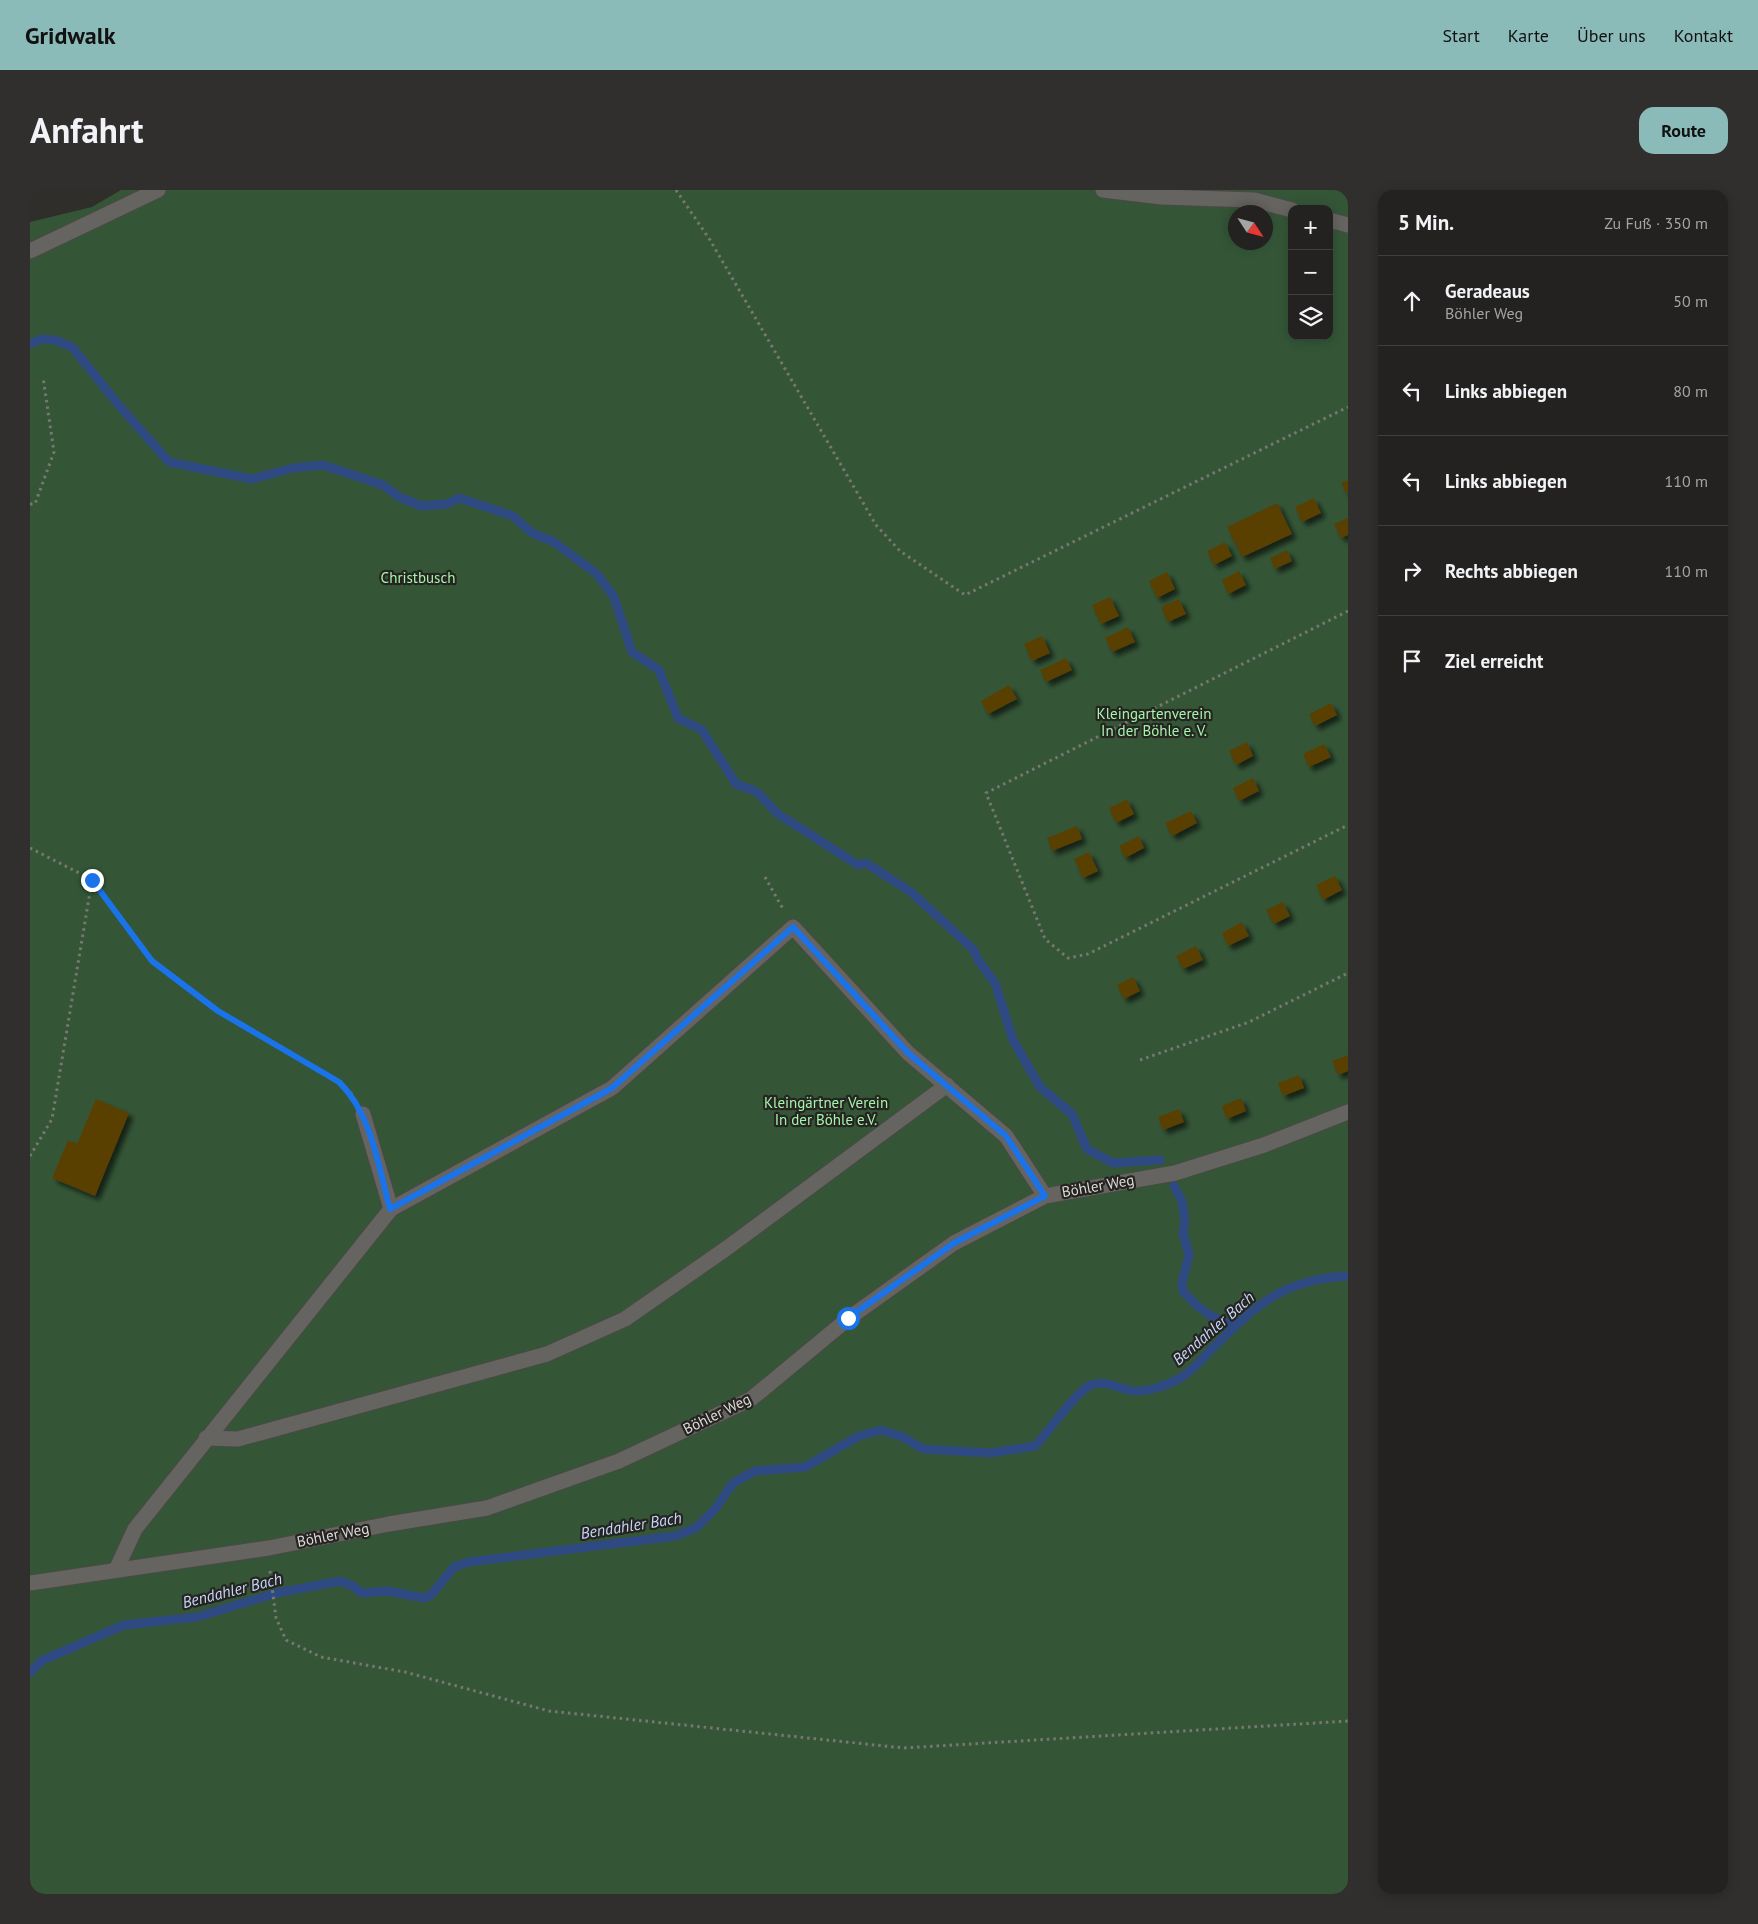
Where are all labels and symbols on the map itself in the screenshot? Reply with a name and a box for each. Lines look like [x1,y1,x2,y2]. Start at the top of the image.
north arrow [1228,205,1273,250]
park label: Christbusch [381,568,455,587]
park label: Kleingartenverein In der Böhle e. V. [1097,704,1211,740]
route end [81,869,104,892]
park label: Kleingärtner Verein In der Böhle e.V. [764,1093,888,1129]
street label: Böhler Weg [1060,1170,1136,1201]
water label: Bendahler Bach [1168,1287,1258,1369]
route start [837,1307,860,1330]
street label: Böhler Weg [680,1389,754,1438]
water label: Bendahler Bach [579,1507,683,1543]
street label: Böhler Weg [295,1518,371,1551]
water label: Bendahler Bach [180,1568,284,1612]

